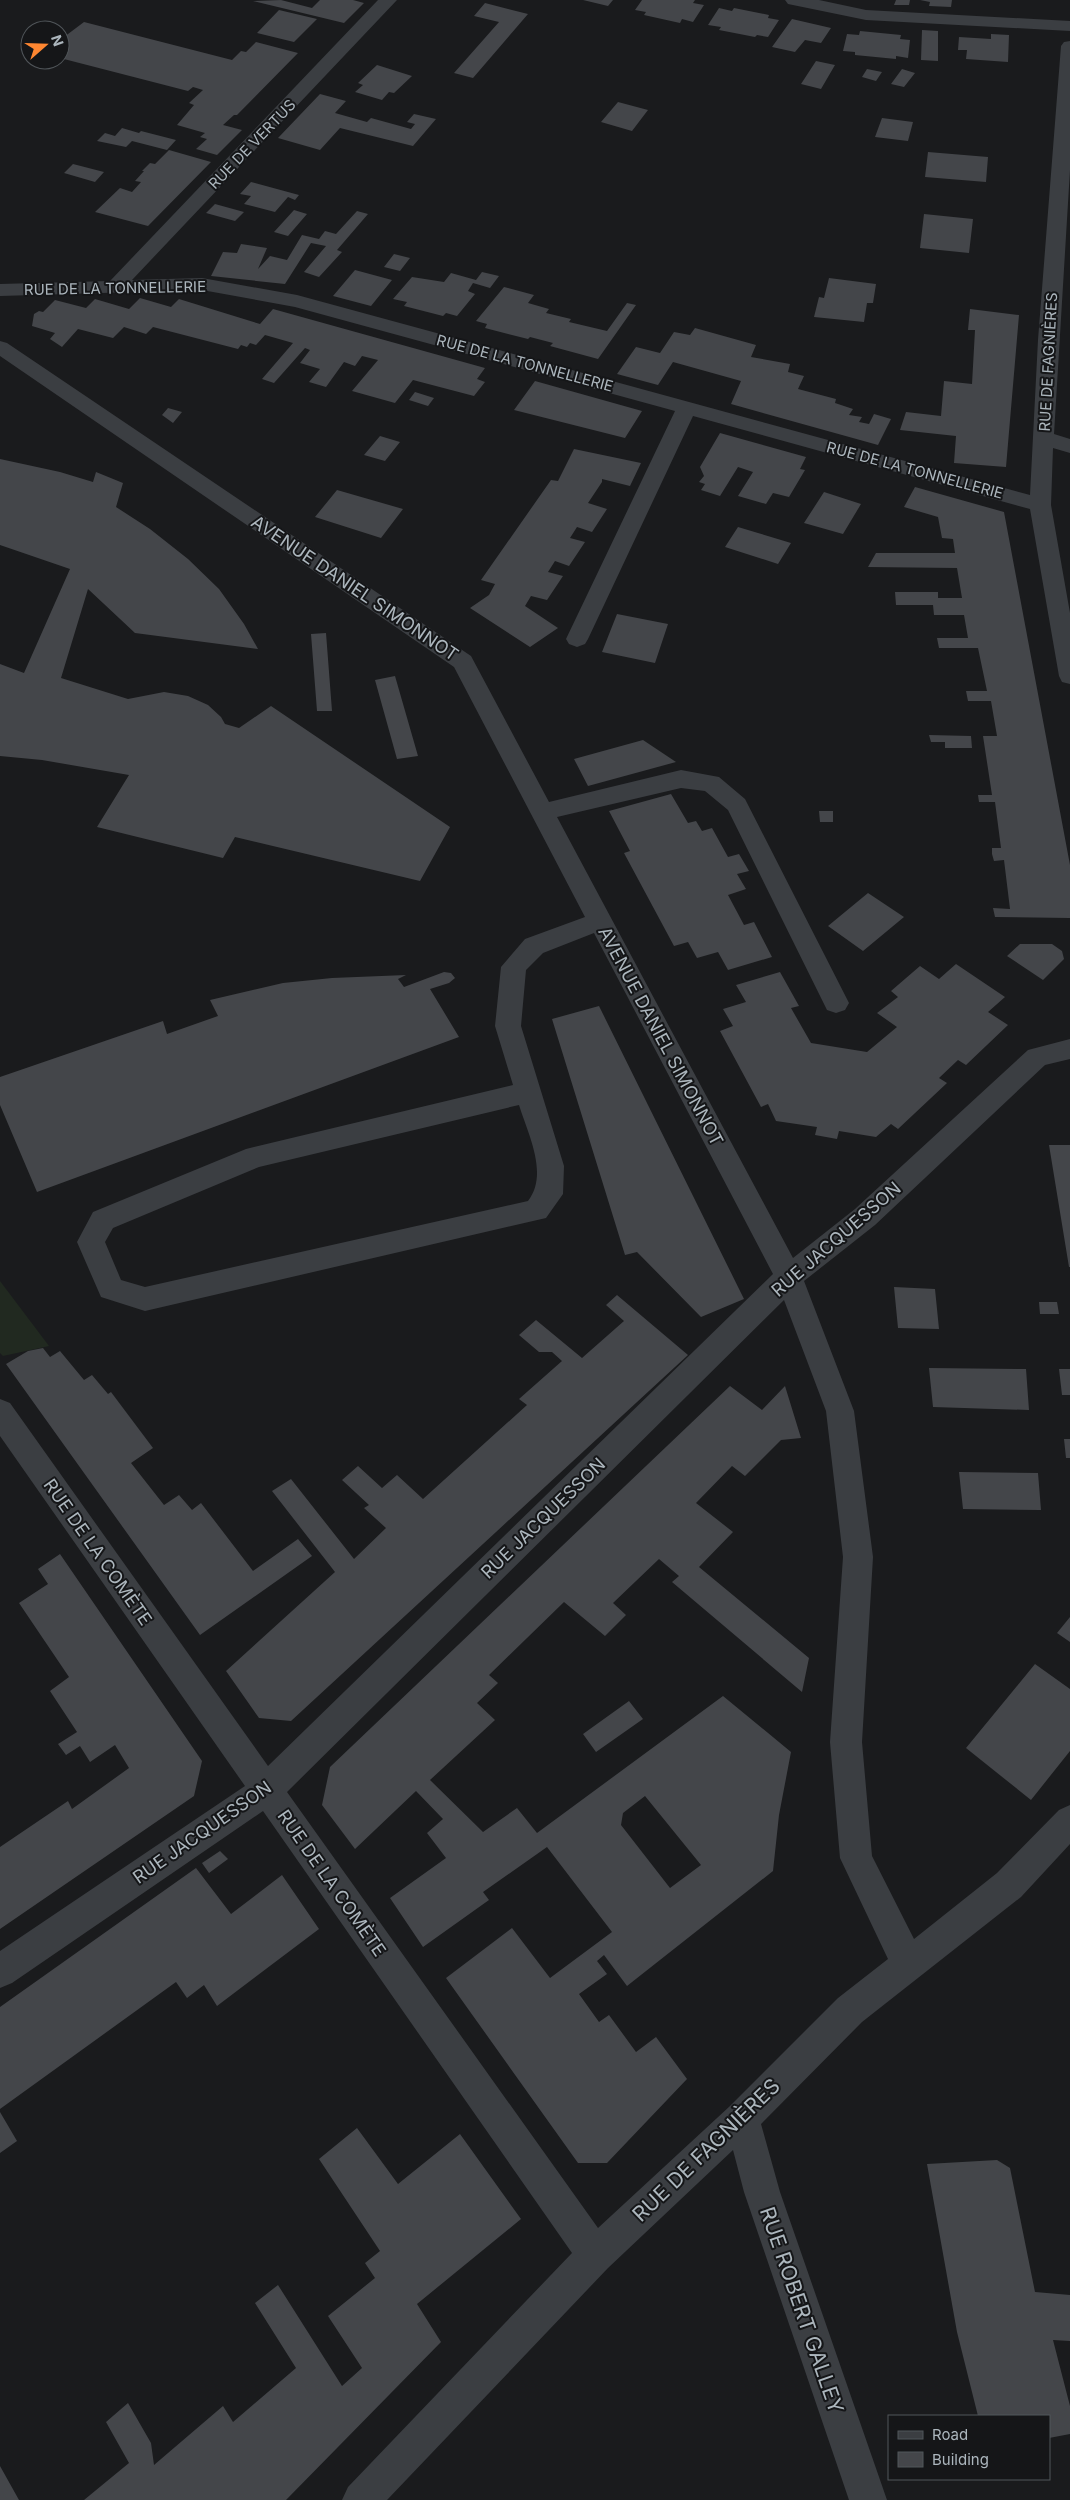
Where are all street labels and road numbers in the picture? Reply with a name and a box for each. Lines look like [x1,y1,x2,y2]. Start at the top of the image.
street label: RUE DE VERTUS [204,95,300,193]
street label: RUE DE LA TONNELLERIE [24,277,206,299]
street label: RUE DE FAGNIÈRES [1035,292,1061,432]
street label: RUE DE LA TONNELLERIE [435,330,615,396]
street label: RUE DE LA TONNELLERIE [825,437,1005,503]
street label: AVENUE DANIEL SIMONNOT [248,511,462,665]
street label: AVENUE DANIEL SIMONNOT [594,923,728,1149]
street label: RUE JACQUESSON [767,1177,905,1301]
street label: RUE JACQUESSON [477,1453,609,1583]
street label: RUE DE LA COMÈTE [40,1474,157,1629]
street label: RUE JACQUESSON [129,1776,275,1888]
street label: RUE DE LA COMÈTE [274,1805,391,1960]
street label: RUE DE FAGNIÈRES [626,2073,785,2227]
street label: RUE ROBERT GALLEY [755,2203,849,2417]

